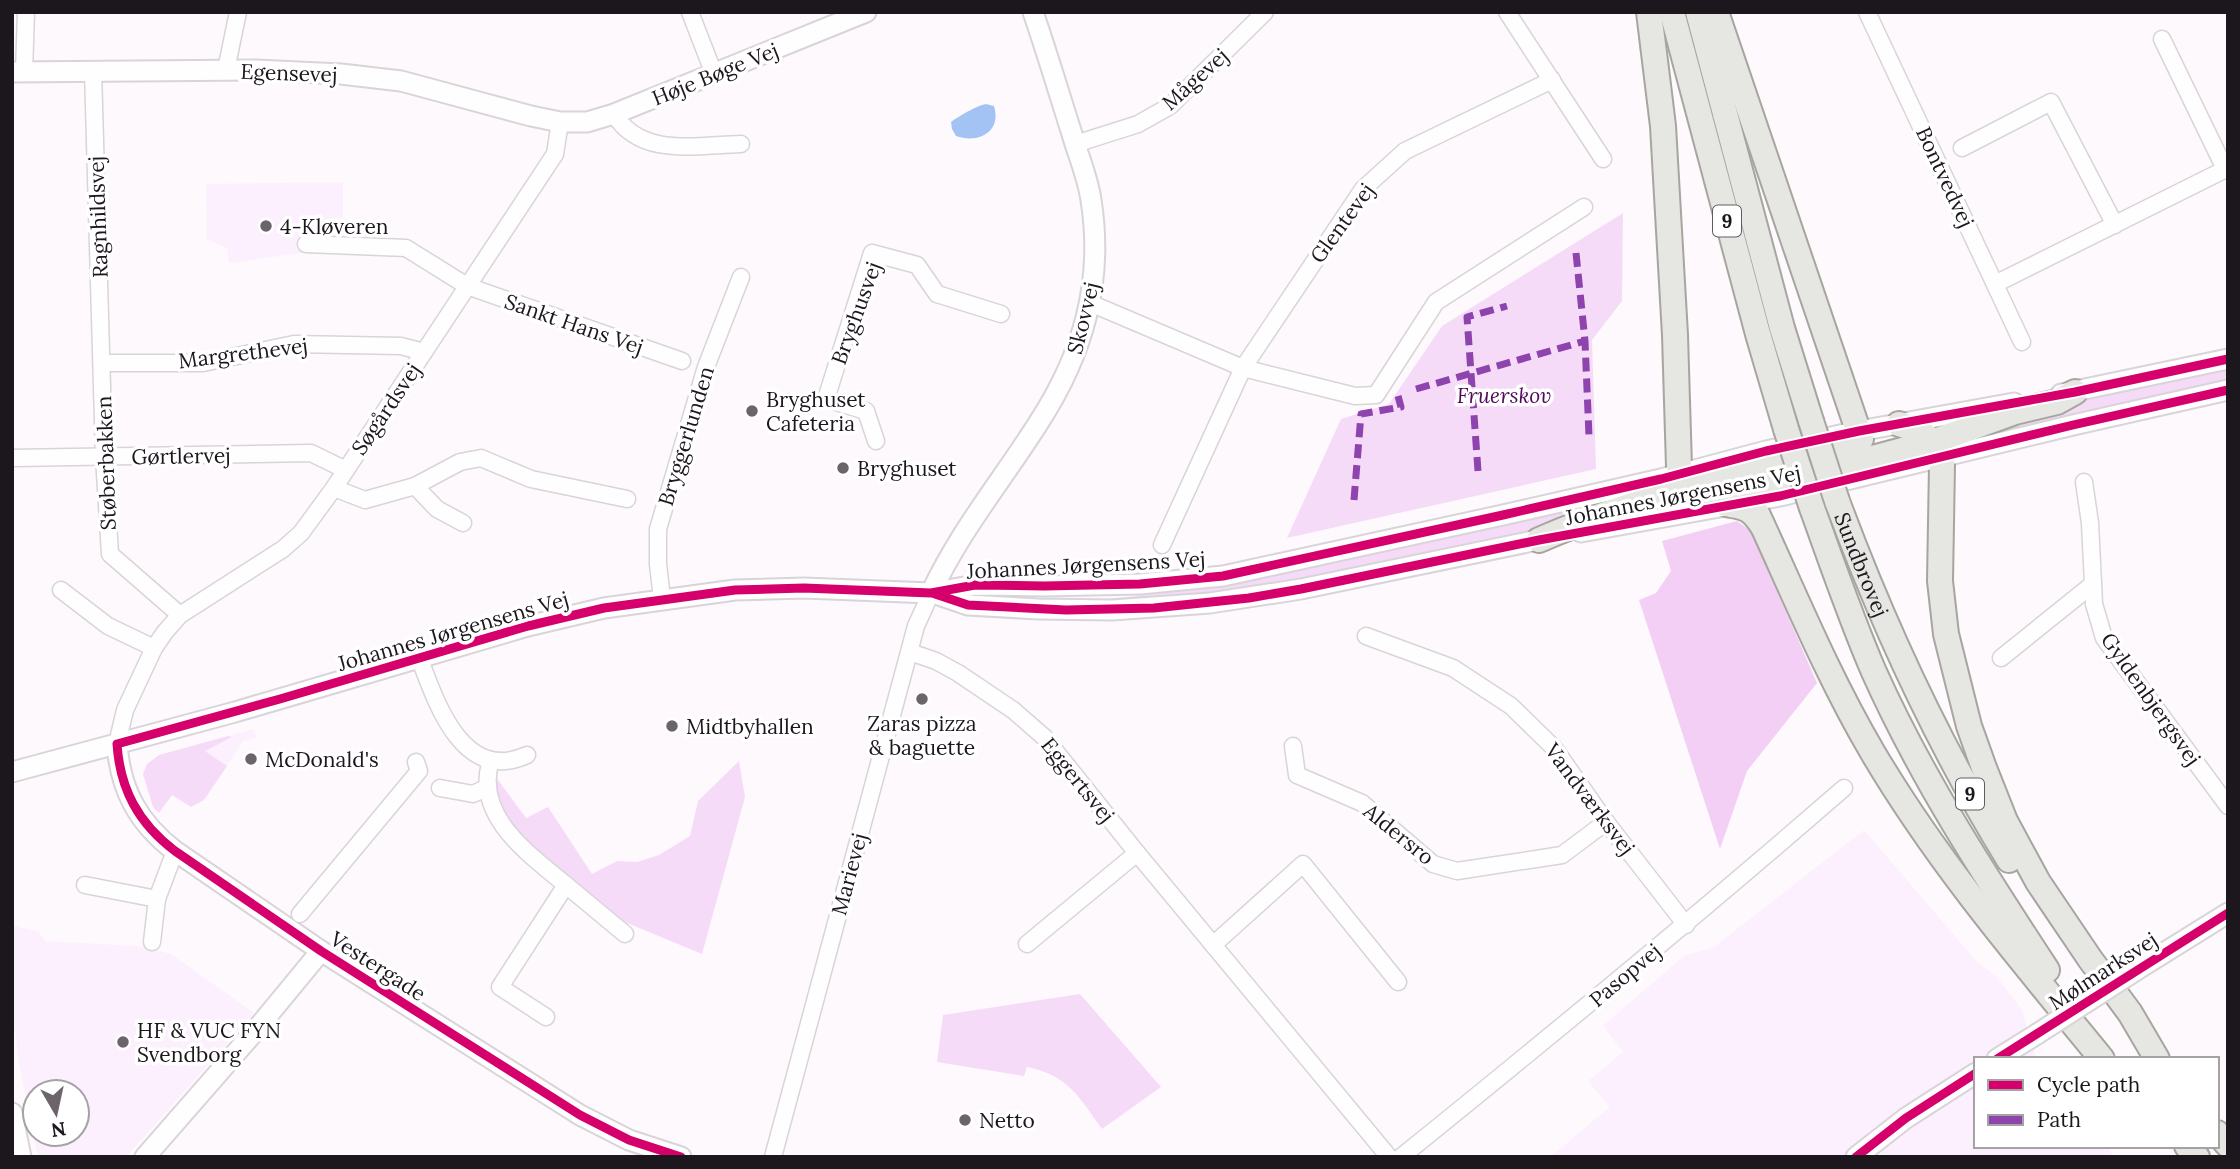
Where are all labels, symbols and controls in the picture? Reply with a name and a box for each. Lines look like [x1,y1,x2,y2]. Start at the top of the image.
street label: Høje Bøge Vej [648,36,782,112]
street label: Mågevej [1156,42,1234,116]
street label: Egensevej [240,58,338,88]
street label: Bontvedvej [1910,122,1980,232]
street label: Ragnhildsvej [82,155,114,279]
street label: Glentevej [1304,178,1380,268]
road number: 9 [1713,206,1741,236]
place label: 4-Kløveren [280,213,389,240]
marker: 4-Kløveren [258,218,274,234]
street label: Bryghusvej [825,258,887,368]
street label: Skovvej [1061,279,1105,357]
street label: Sankt Hans Vej [501,288,647,360]
street label: Margrethevej [177,332,309,374]
street label: Søgårdsvej [345,358,427,460]
street label: Bryggerlunden [652,363,720,509]
park label: Fruerskov [1457,382,1551,409]
place label: Bryghuset Cafeteria [766,386,866,437]
street label: Støberbakken [90,395,122,531]
marker: Bryghuset Cafeteria [744,403,760,419]
street label: Gørtlervej [131,442,231,470]
place label: Bryghuset [857,455,957,482]
street label: Johannes Jørgensens Vej [1562,459,1803,531]
marker: Bryghuset [835,460,851,476]
street label: Sundbrovej [1829,508,1895,621]
street label: Johannes Jørgensens Vej [965,545,1206,585]
street label: Johannes Jørgensens Vej [333,585,572,677]
street label: Gyldenbjergsvej [2095,627,2207,771]
marker: Zaras pizza & baguette [914,691,930,707]
place label: Zaras pizza & baguette [867,710,977,761]
place label: Midtbyhallen [686,713,814,740]
marker: Midtbyhallen [664,718,680,734]
street label: Eggertsvej [1035,732,1121,828]
street label: Vandværksvej [1538,737,1641,860]
place label: McDonald's [265,746,379,773]
marker: McDonald's [243,751,259,767]
road number: 9 [1956,778,1984,810]
street label: Aldersro [1358,797,1440,871]
street label: Marievej [825,830,873,918]
street label: Vestergade [324,924,431,1007]
street label: Mølmarksvej [2044,926,2162,1016]
street label: Pasopvej [1584,937,1666,1013]
place label: HF & VUC FYN Svendborg [137,1017,281,1068]
marker: HF & VUC FYN Svendborg [115,1034,131,1050]
legend [1974,1057,2219,1148]
text: Cycle path [2037,1071,2140,1098]
north arrow [21,1078,91,1148]
text: Path [2037,1106,2081,1133]
place label: Netto [979,1107,1035,1134]
marker: Netto [957,1112,973,1128]
text: N [49,1117,68,1143]

